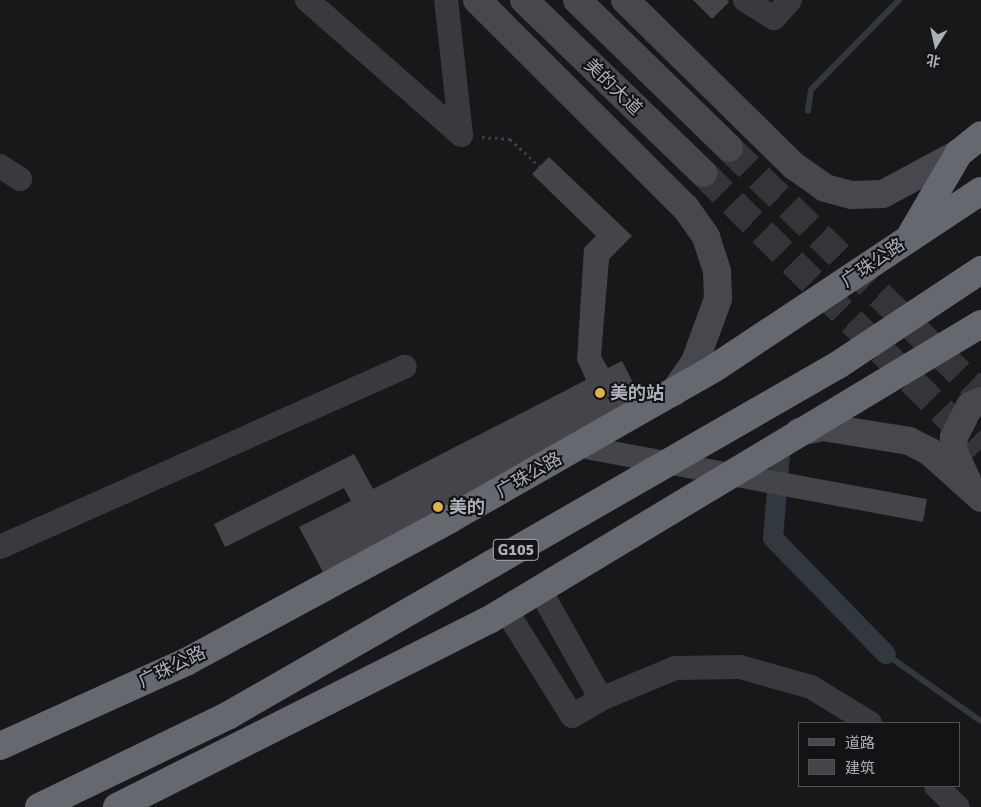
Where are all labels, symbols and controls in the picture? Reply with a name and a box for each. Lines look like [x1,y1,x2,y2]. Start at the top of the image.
north arrow [911,20,961,70]
text: 北 [925,51,942,70]
street label: 美的大道 [580,54,646,120]
street label: 广珠公路 [837,234,909,292]
place label: 美的站 [610,382,664,404]
marker: 美的站 [594,387,606,399]
street label: 广珠公路 [492,448,566,502]
place label: 美的 [449,496,485,518]
marker: 美的 [431,500,445,514]
road number: G105 [492,536,540,564]
street label: 广珠公路 [135,642,209,692]
legend [798,722,961,787]
text: 道路 [845,734,875,752]
text: 建筑 [845,759,875,777]

